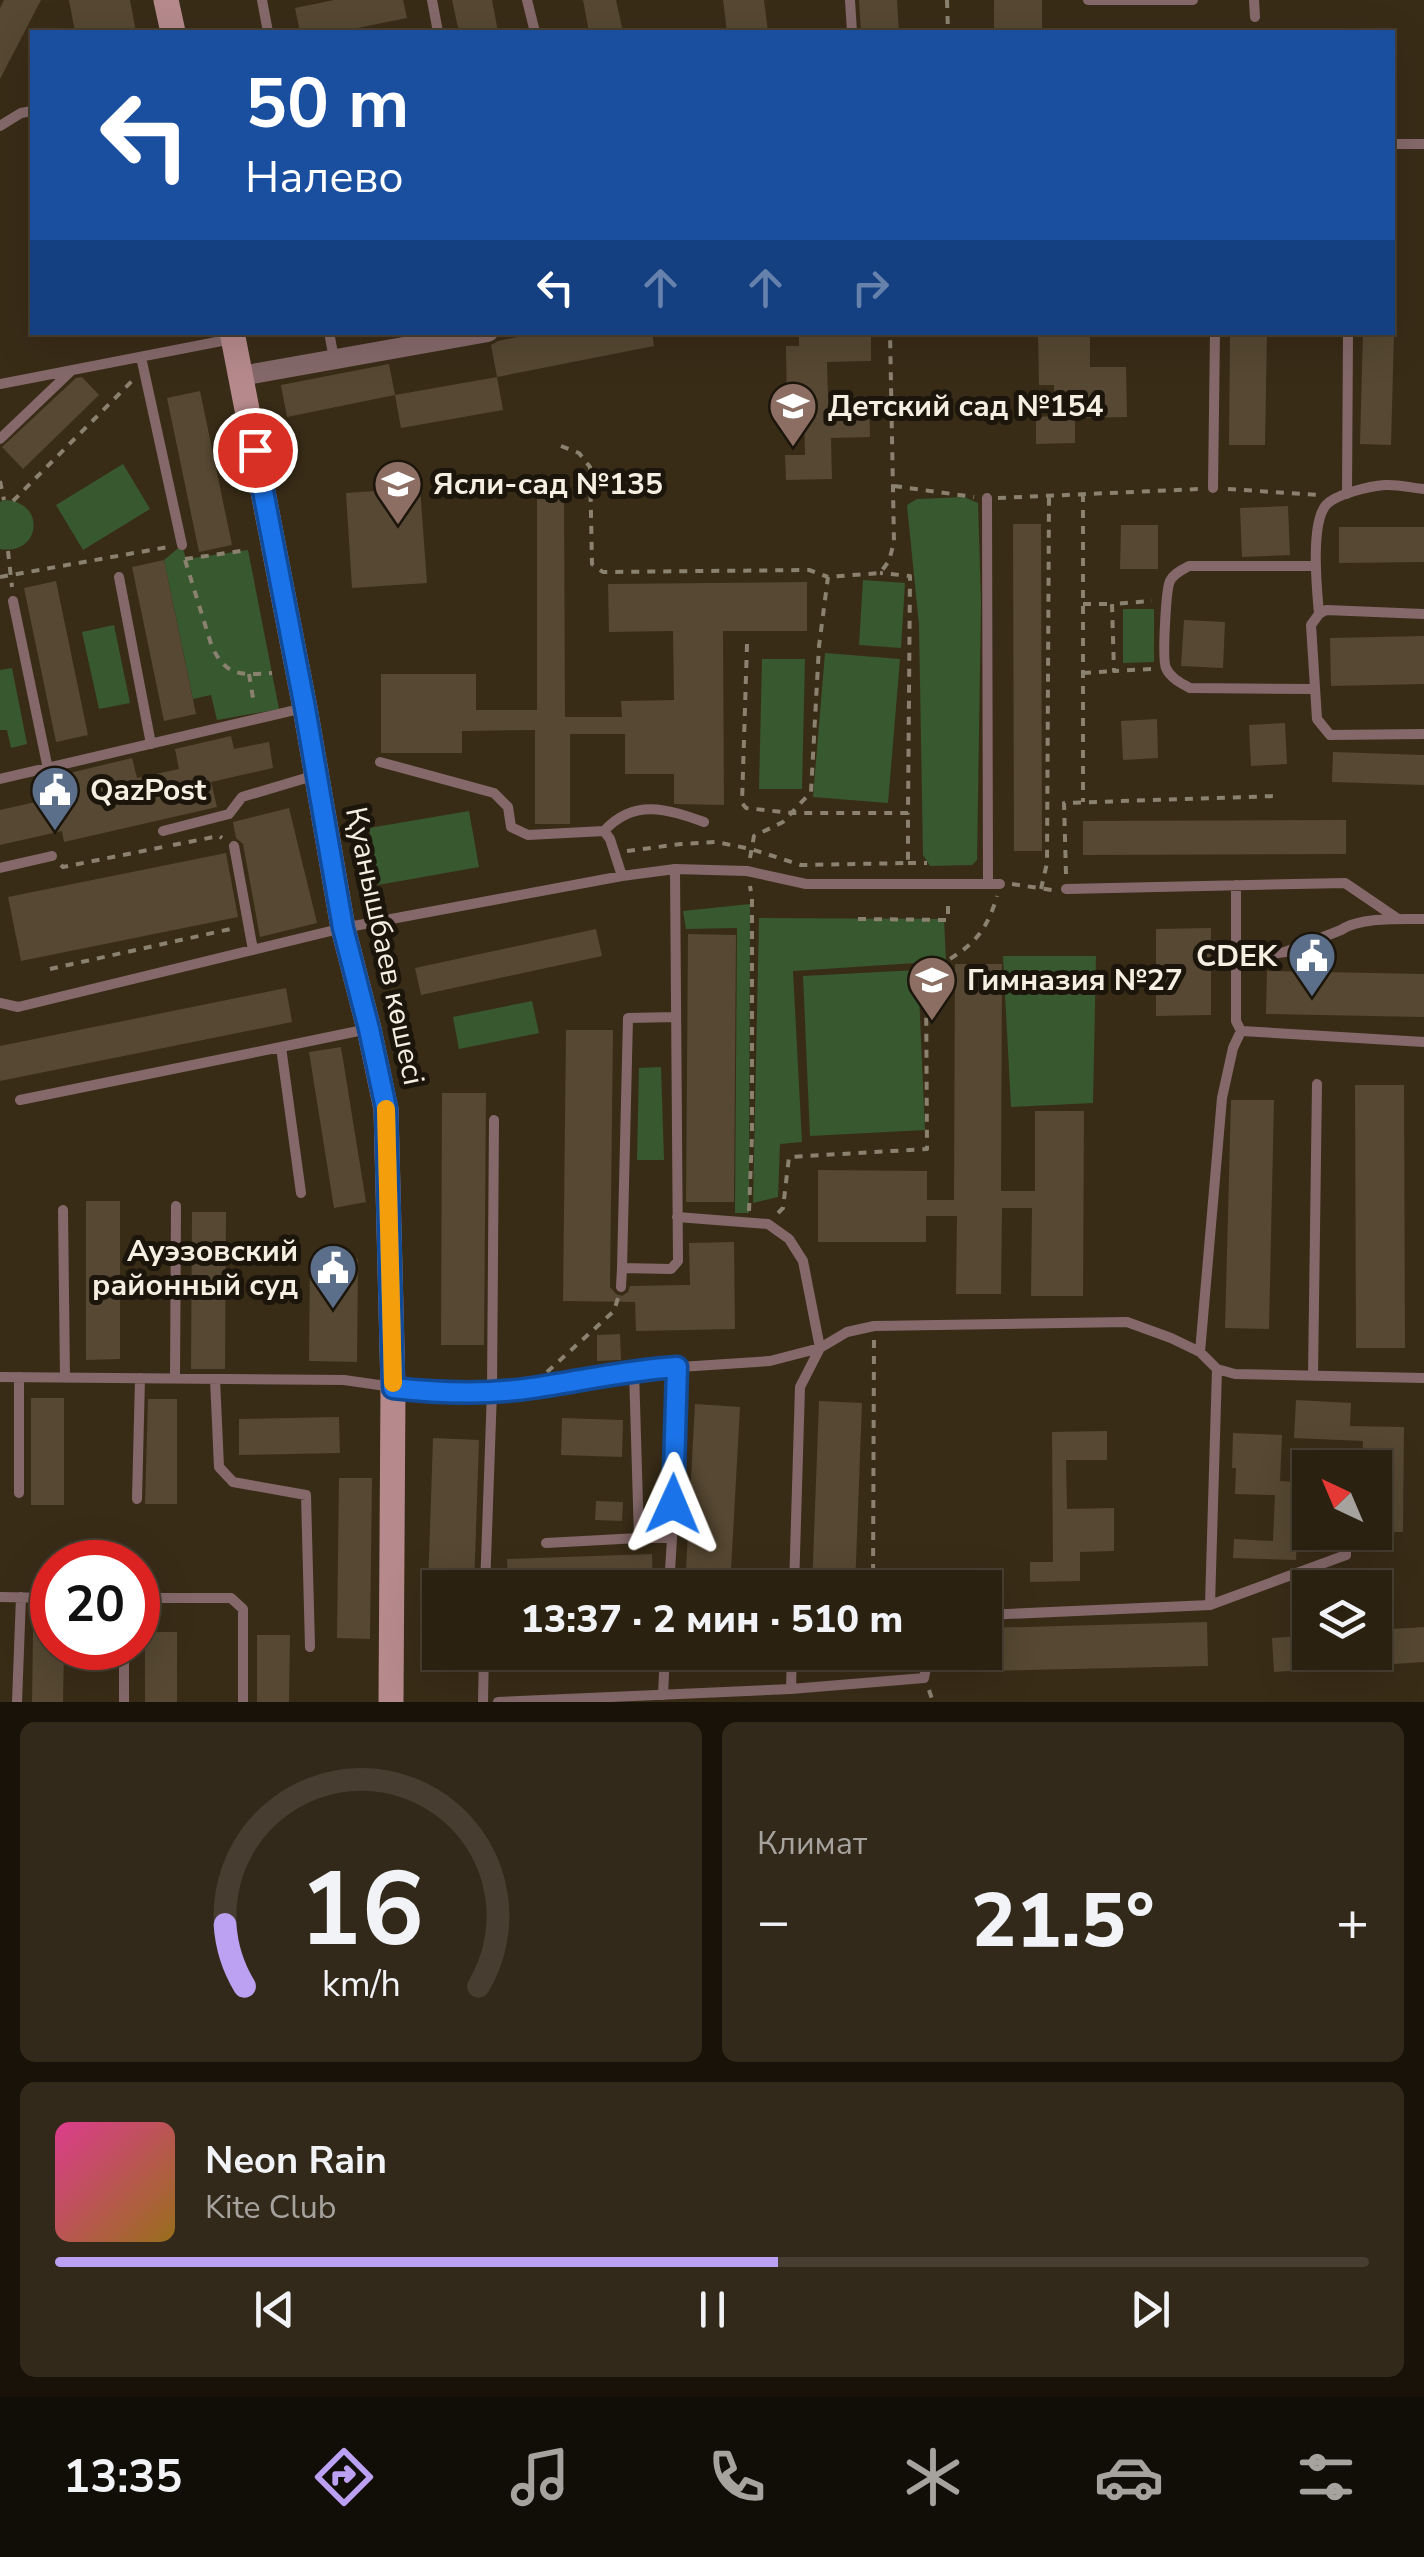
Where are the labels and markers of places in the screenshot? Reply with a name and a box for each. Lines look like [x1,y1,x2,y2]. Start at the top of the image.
school or university icon: Детский сад №154 [767,380,819,448]
place label: Детский сад №154 [828,386,1104,427]
pin [213,408,298,493]
school or university icon: Ясли-сад №135 [372,458,424,526]
place label: Ясли-сад №135 [433,464,663,505]
public building icon: QazPost [29,764,81,832]
place label: QazPost [90,770,207,811]
public building icon: CDEK [1286,930,1338,998]
place label: CDEK [1196,936,1278,977]
school or university icon: Гимназия №27 [906,954,958,1022]
place label: Гимназия №27 [967,960,1183,1001]
place label: Ауэзовский районный суд [92,1231,298,1306]
public building icon: Ауэзовский районный суд [307,1242,359,1310]

